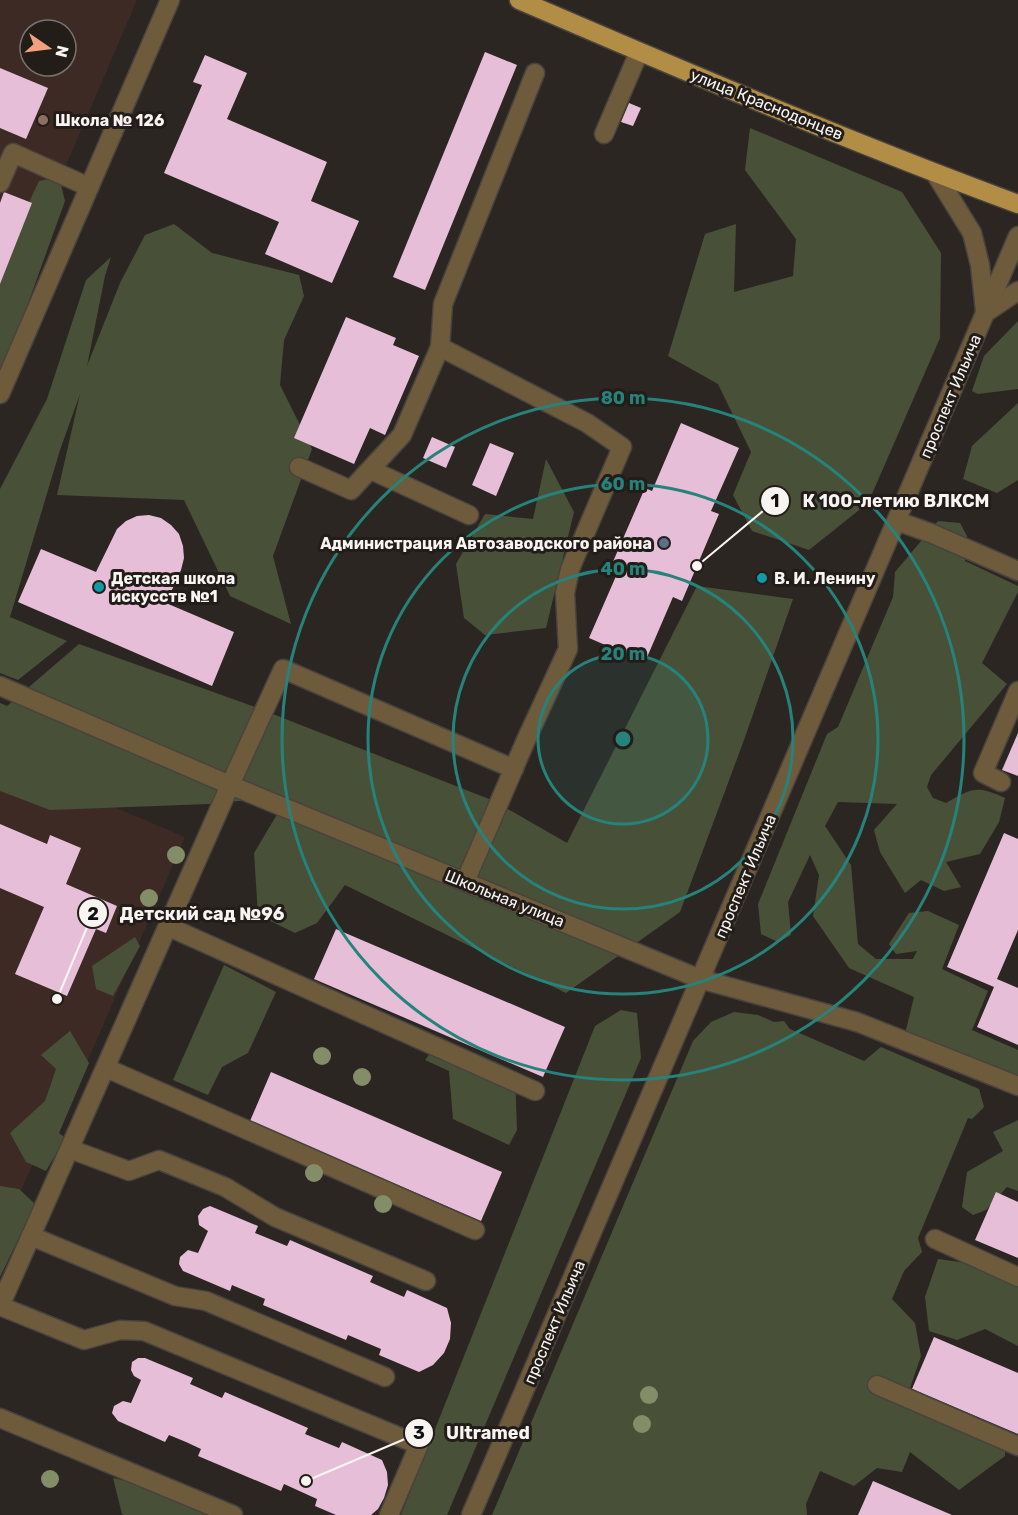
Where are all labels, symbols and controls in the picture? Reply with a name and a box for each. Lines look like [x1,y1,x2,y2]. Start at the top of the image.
north arrow [18,18,78,78]
text: N [51,44,73,59]
street label: улица Краснодонцев [688,65,846,144]
place label: Школа № 126 [55,111,164,130]
marker: Школа № 126 [36,113,50,127]
street label: проспект Ильича [916,331,985,461]
text: 80 m [601,387,645,409]
text: 60 m [601,473,645,495]
callout: К 100-летию ВЛКСМ [760,483,1001,519]
text: 1 [771,490,779,512]
text: К 100-летию ВЛКСМ [803,490,989,512]
place label: Администрация Автозаводского района [320,534,652,553]
marker: Администрация Автозаводского района [657,536,671,550]
text: 40 m [601,558,645,580]
place label: Детская школа искусств №1 [111,569,235,606]
place label: В. И. Ленину [774,569,876,588]
marker: В. И. Ленину [755,571,769,585]
marker: Детская школа искусств №1 [92,580,106,594]
text: 20 m [601,643,645,665]
centre of rings [613,729,633,749]
street label: проспект Ильича [711,811,780,941]
street label: Школьная улица [442,866,567,931]
callout: Детский сад №96 [78,895,297,931]
text: 2 [87,903,99,925]
text: Детский сад №96 [119,903,285,925]
street label: проспект Ильича [520,1257,589,1387]
callout: Ultramed [404,1415,542,1451]
text: 3 [413,1422,425,1444]
text: Ultramed [446,1422,530,1444]

